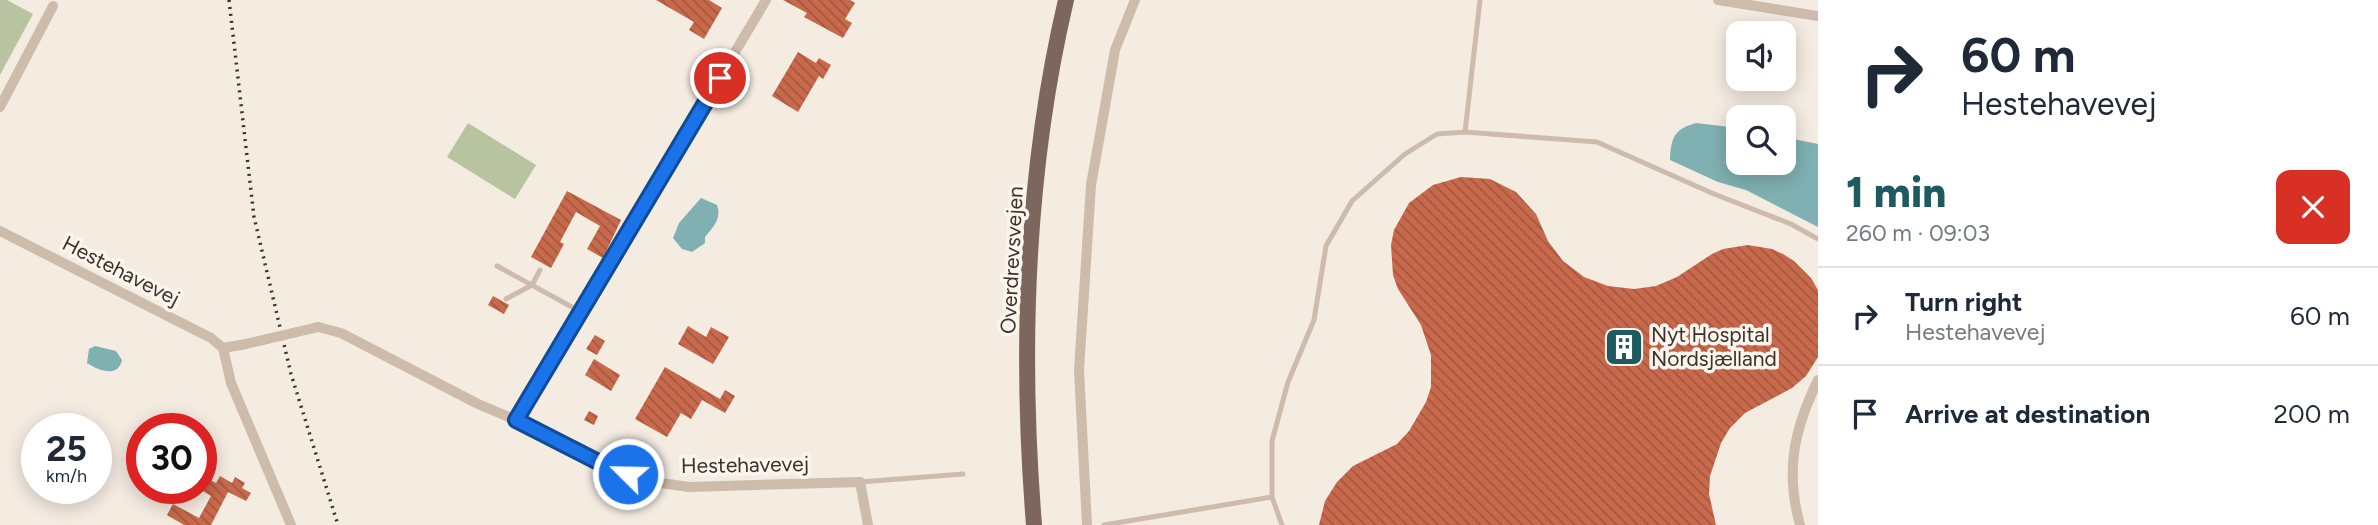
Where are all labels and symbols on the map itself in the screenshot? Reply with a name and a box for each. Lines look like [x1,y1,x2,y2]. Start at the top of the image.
pin [690,48,750,108]
street label: Overdrevsvejen [995,186,1028,334]
street label: Hestehavevej [58,230,184,311]
place label: Nyt Hospital Nordsjælland [1651,322,1777,371]
building icon: Nyt Hospital Nordsjælland [1603,326,1645,368]
speed limit sign: 30 [126,413,217,504]
position arrow [591,437,665,511]
street label: Hestehavevej [681,451,809,478]

